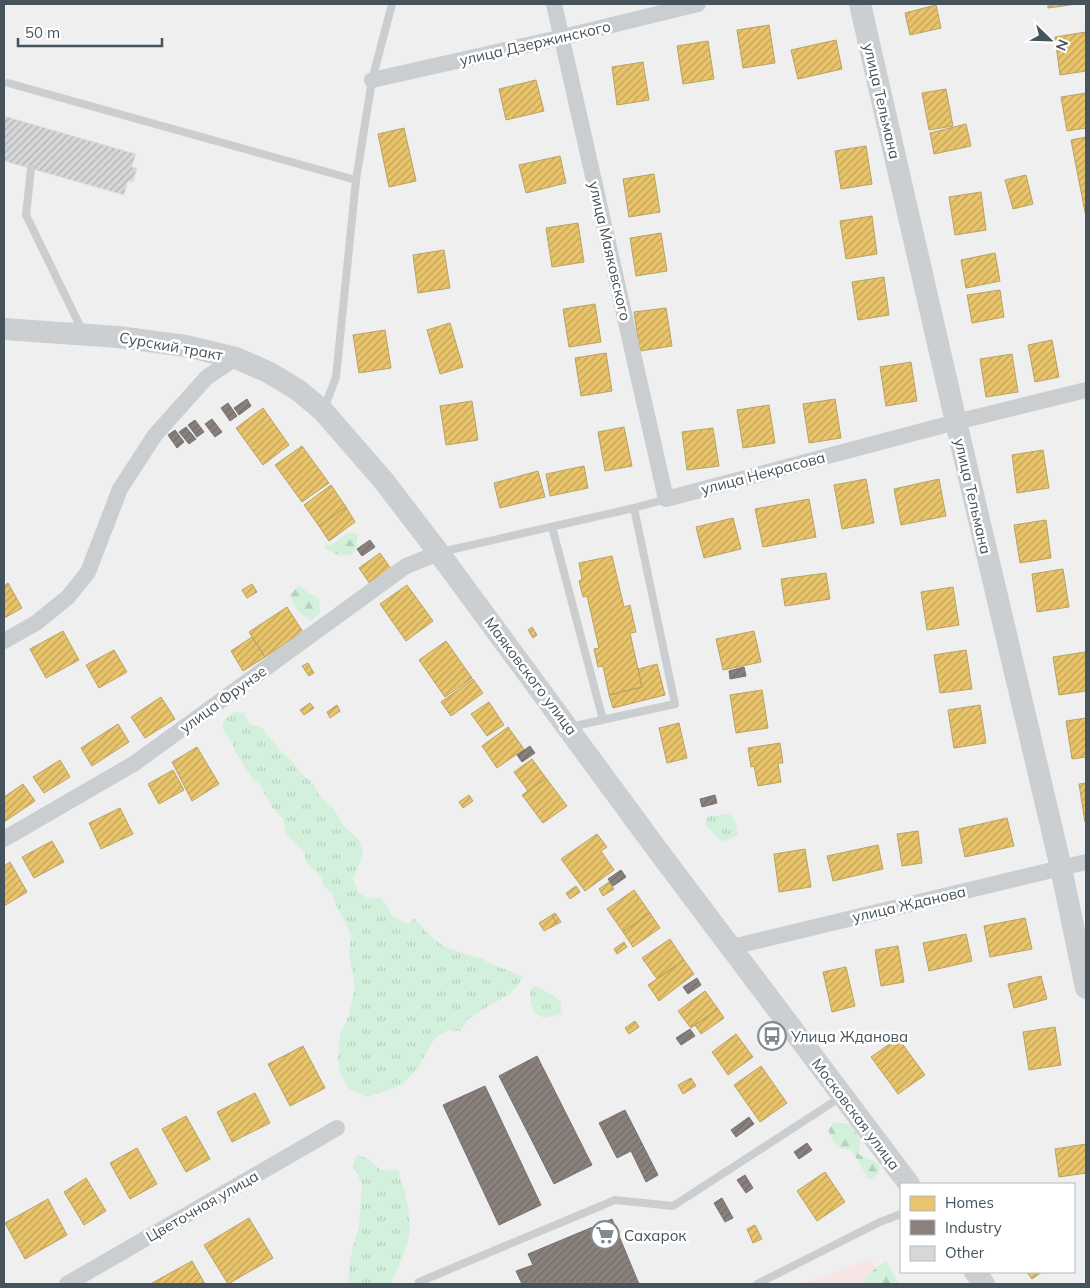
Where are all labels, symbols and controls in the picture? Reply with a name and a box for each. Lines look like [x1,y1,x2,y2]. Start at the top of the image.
scale bar [18,15,161,47]
north arrow [1025,15,1075,65]
street label: улица Дзержинского [458,16,612,70]
text: 50 m [25,23,60,42]
text: N [1052,37,1072,53]
street label: улица Тельмана [859,41,905,161]
street label: улица Маяковского [585,179,635,323]
street label: Сурский тракт [118,328,224,364]
street label: улица Тельмана [950,436,996,556]
street label: улица Некрасова [699,447,827,499]
street label: Маяковского улица [480,613,582,739]
street label: улица Фрунзе [176,661,270,737]
street label: улица Жданова [850,882,968,926]
bus stop icon: Улица Жданова [757,1021,787,1051]
place label: Улица Жданова [790,1027,908,1046]
street label: Московская улица [808,1054,904,1174]
street label: Цветочная улица [142,1166,262,1246]
legend [900,1183,1075,1273]
text: Homes [945,1193,994,1212]
text: Industry [945,1218,1002,1237]
supermarket icon: Сахарок [590,1220,620,1250]
place label: Сахарок [624,1226,687,1245]
text: Other [945,1243,985,1262]

